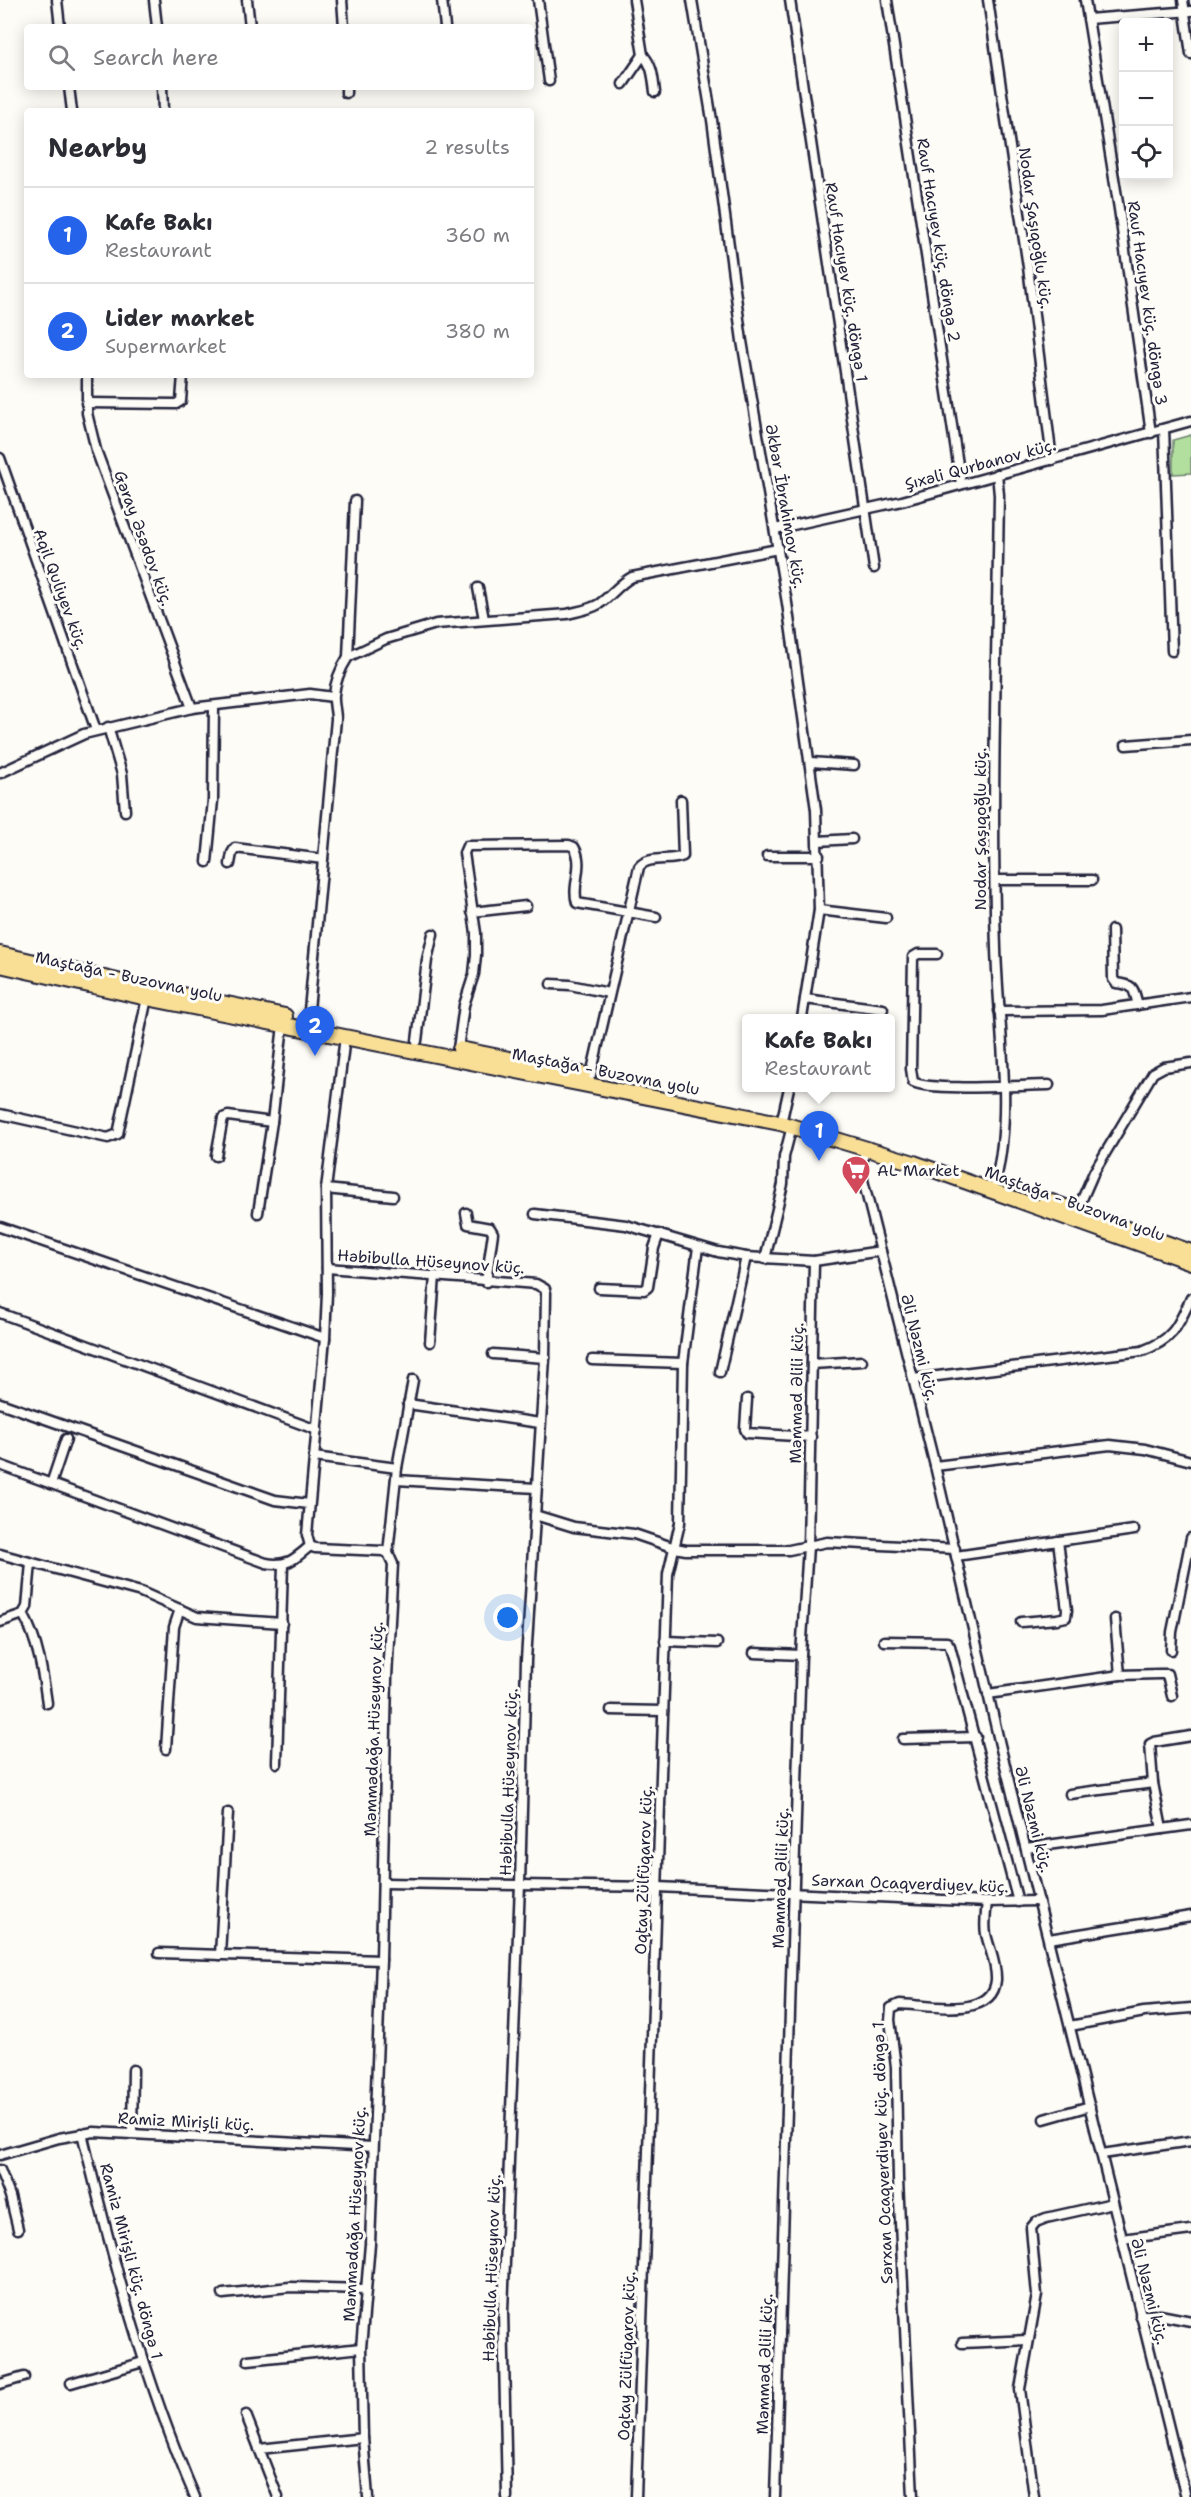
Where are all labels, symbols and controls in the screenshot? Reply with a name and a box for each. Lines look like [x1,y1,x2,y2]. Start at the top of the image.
map controls [1119,18,1173,180]
button: + [1119,18,1173,72]
search box [24,24,534,90]
icon: search [45,41,78,74]
text: Search here [93,43,219,72]
button: − [1119,72,1173,126]
button: locate [1119,126,1173,180]
text: Nearby [48,130,147,165]
text: 2 results [424,134,510,160]
street label: Rauf Hacıyev küç. döngə 2 [912,137,965,344]
street label: Nodar Şaşıqoğlu küç. [1014,146,1057,310]
street label: Rauf Hacıyev küç. döngə 1 [820,181,873,383]
street label: Rauf Hacıyev küç. döngə 3 [1123,199,1172,407]
text: Kafe Bakı [105,208,213,237]
text: 1 [63,222,72,248]
text: 360 m [445,222,510,248]
text: Restaurant [105,237,212,263]
text: Lider market [105,304,254,333]
text: 2 [61,318,75,344]
text: 380 m [445,318,510,344]
text: Supermarket [105,333,227,359]
street label: Əkbər İbrahimov küç. [761,422,810,590]
street label: Şıxəli Qurbanov küç. [902,434,1058,495]
street label: Gəray Əsədov küç. [109,468,178,609]
street label: Aqil Quliyev küç. [29,526,92,653]
street label: Nodar Şaşıqoğlu küç. [970,748,991,910]
street label: Maştağa - Buzovna yolu [34,946,224,1007]
pin: 2 [296,1006,334,1056]
popup [742,1014,895,1092]
text: Kafe Bakı [765,1026,872,1055]
street label: Maştağa - Buzovna yolu [510,1043,701,1100]
text: Restaurant [765,1055,872,1081]
pin: 1 [800,1112,838,1161]
supermarket icon: AL Market [840,1154,872,1196]
place label: AL Market [877,1160,959,1181]
street label: Maştağa - Buzovna yolu [982,1161,1168,1246]
street label: Həbibulla Hüseynov küç. [337,1244,525,1279]
street label: Əli Nəzmi küç. [896,1292,943,1403]
street label: Məmməd Əlili küç. [785,1322,808,1464]
your location [493,1603,522,1632]
street label: Məmmədağa Hüseynov küç. [359,1621,388,1837]
street label: Həbibulla Hüseynov küç. [495,1688,522,1876]
street label: Əli Nəzmi küç. [1010,1764,1057,1875]
street label: Oqtay Zülfüqarov küç. [630,1785,657,1955]
street label: Məmməd Əlili küç. [768,1807,793,1949]
street label: Sərxan Ocaqverdiyev küç. [811,1870,1009,1897]
street label: Sərxan Ocaqverdiyev küç. döngə 1 [867,2021,898,2285]
street label: Məmmədağa Hüseynov küç. [338,2106,371,2322]
street label: Ramiz Mirişli küç. [117,2107,255,2136]
street label: Ramiz Mirişli küç. döngə 1 [95,2161,168,2361]
street label: Həbibulla Hüseynov küç. [478,2174,505,2362]
street label: Əli Nəzmi küç. [1126,2236,1173,2347]
street label: Oqtay Zülfüqarov küç. [613,2271,640,2441]
street label: Məmməd Əlili küç. [752,2293,777,2435]

